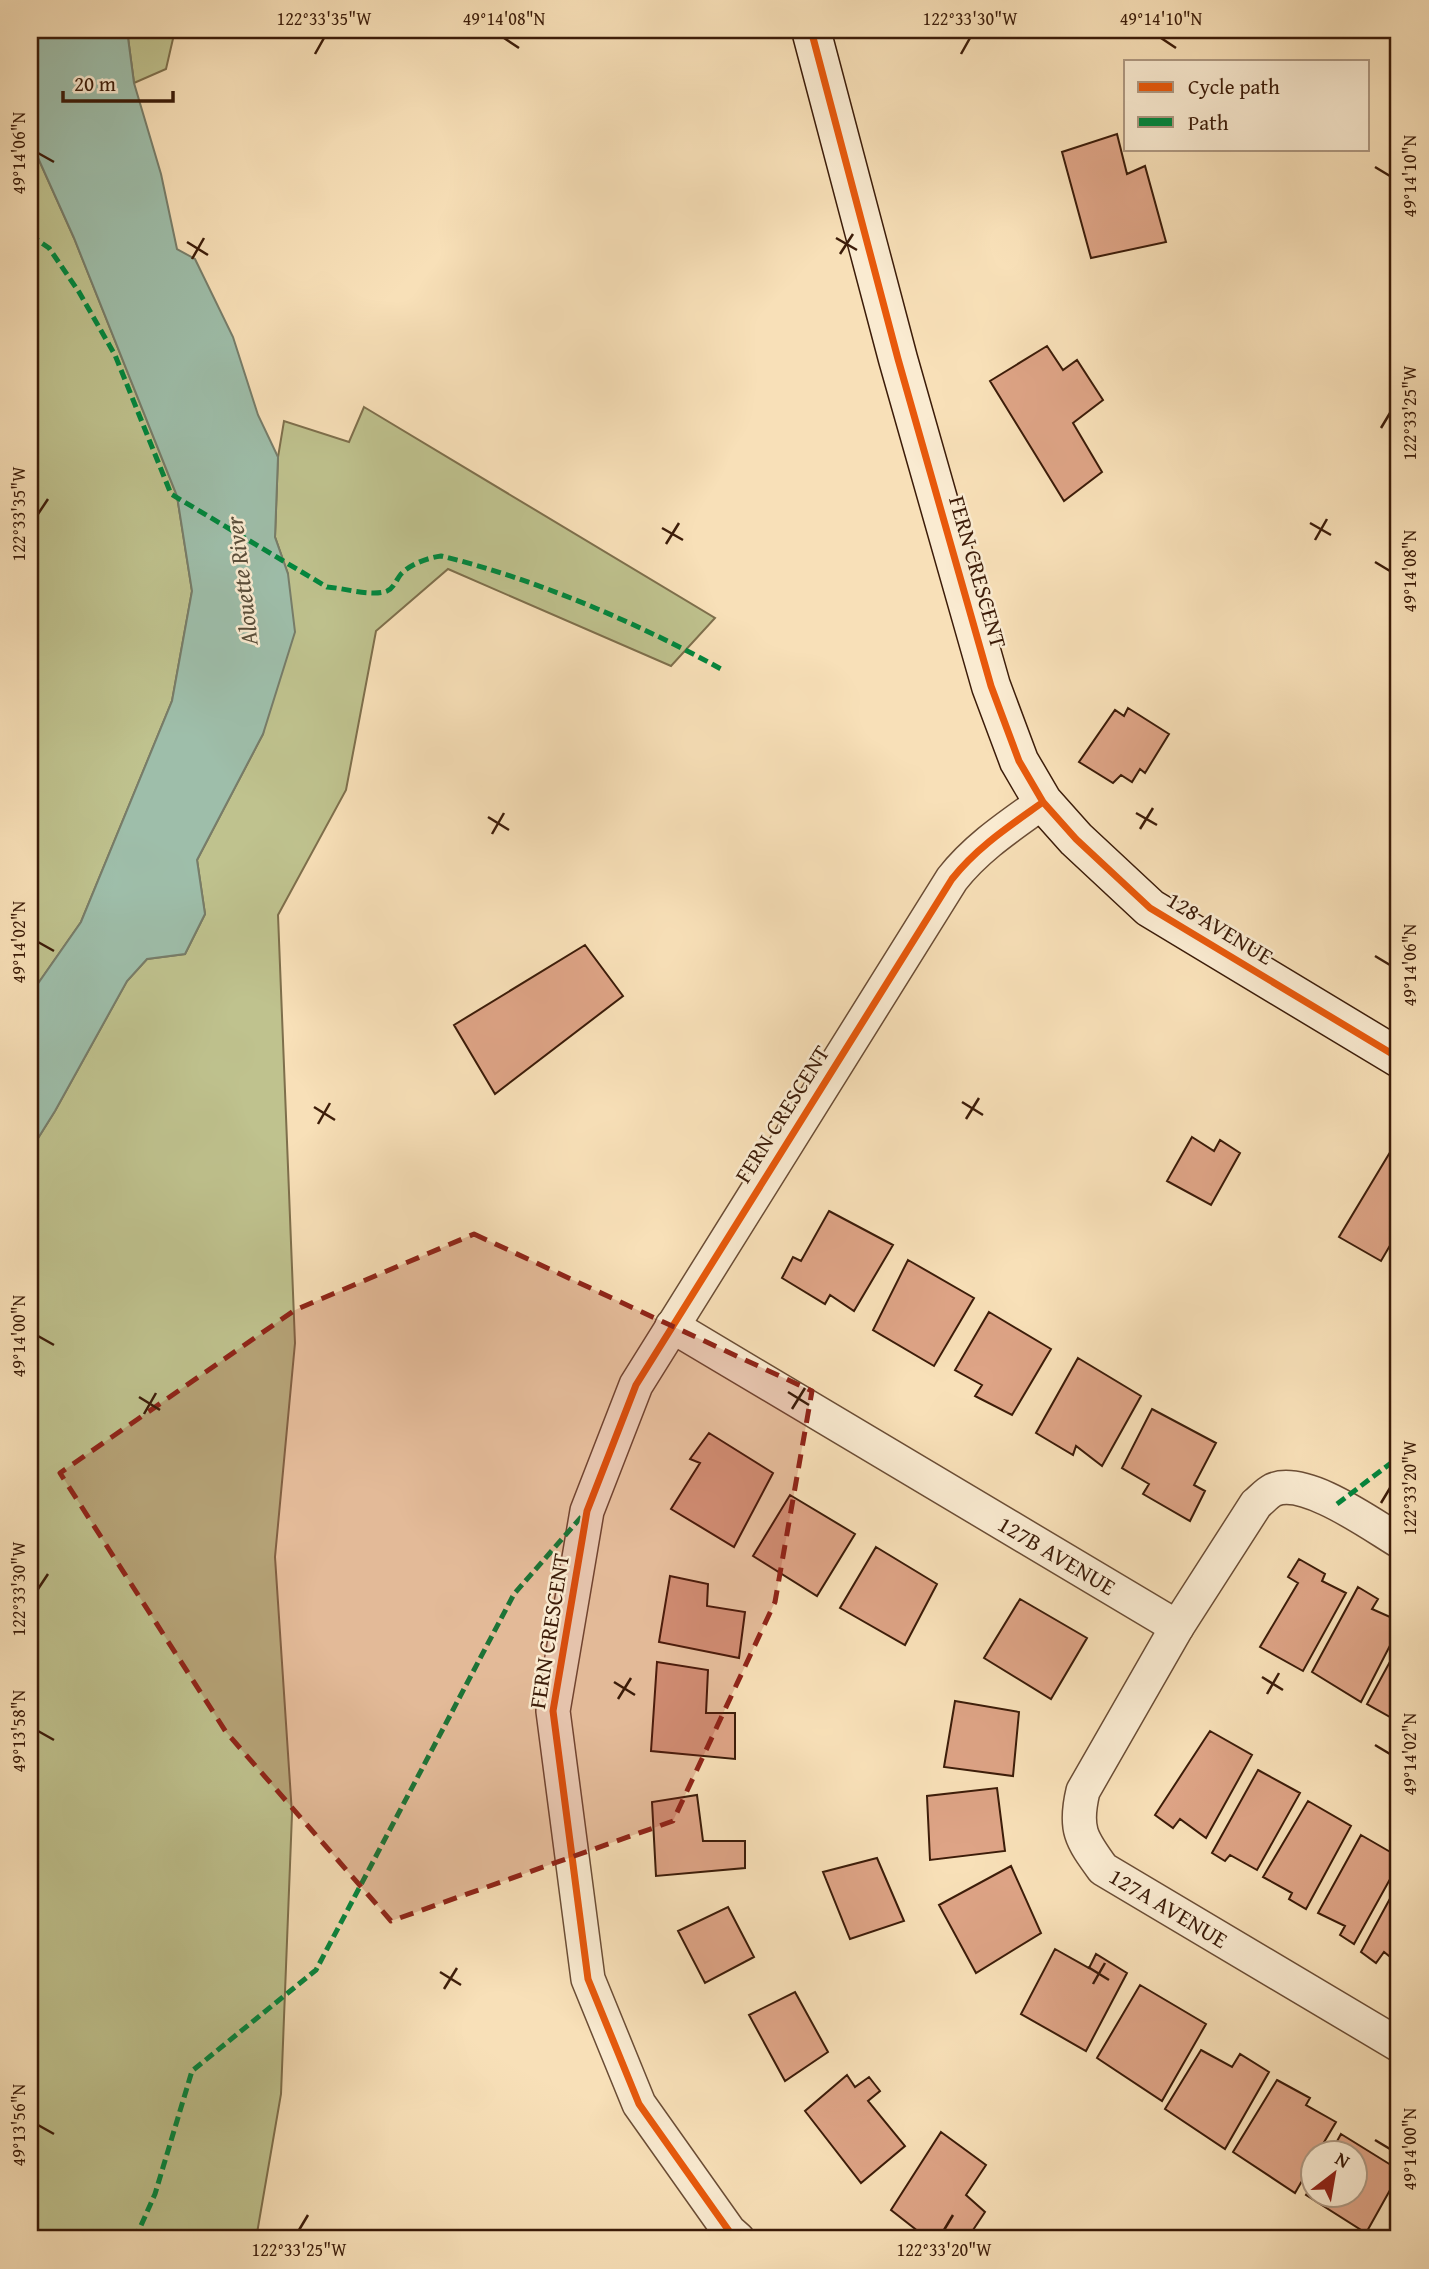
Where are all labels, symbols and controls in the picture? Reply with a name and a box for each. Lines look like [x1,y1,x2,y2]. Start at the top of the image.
text: 122°33'35"W [277,5,372,32]
text: 49°14'08"N [463,5,546,32]
text: 122°33'30"W [923,5,1018,32]
text: 49°14'10"N [1120,5,1203,32]
scale bar [63,60,173,104]
legend [1124,60,1370,150]
text: 20 m [74,68,116,99]
text: Cycle path [1188,71,1280,102]
text: Path [1188,107,1229,138]
text: 49°14'06"N [5,111,32,194]
text: 49°14'10"N [1396,134,1423,217]
text: 122°33'25"W [1396,365,1423,460]
text: 122°33'35"W [5,466,32,561]
street label: FERN CRESCENT [941,492,1016,652]
water label: Alouette River [216,513,267,649]
text: 49°14'08"N [1396,529,1423,612]
street label: 128 AVENUE [1161,883,1280,972]
text: 49°14'02"N [5,900,32,983]
text: 49°14'06"N [1396,923,1423,1006]
street label: FERN CRESCENT [726,1038,837,1189]
text: 49°14'00"N [5,1294,32,1377]
text: 122°33'20"W [1396,1440,1423,1535]
street label: 127B AVENUE [992,1507,1122,1603]
text: 122°33'30"W [5,1541,32,1636]
street label: FERN CRESCENT [520,1551,577,1711]
text: 49°13'58"N [5,1689,32,1772]
text: 49°14'02"N [1396,1712,1423,1795]
street label: 127A AVENUE [1103,1859,1234,1956]
text: 49°13'56"N [5,2083,32,2166]
text: 49°14'00"N [1396,2107,1423,2190]
north arrow [1300,2140,1370,2210]
text: N [1330,2144,1356,2175]
text: 122°33'25"W [252,2236,347,2263]
text: 122°33'20"W [897,2236,992,2263]

